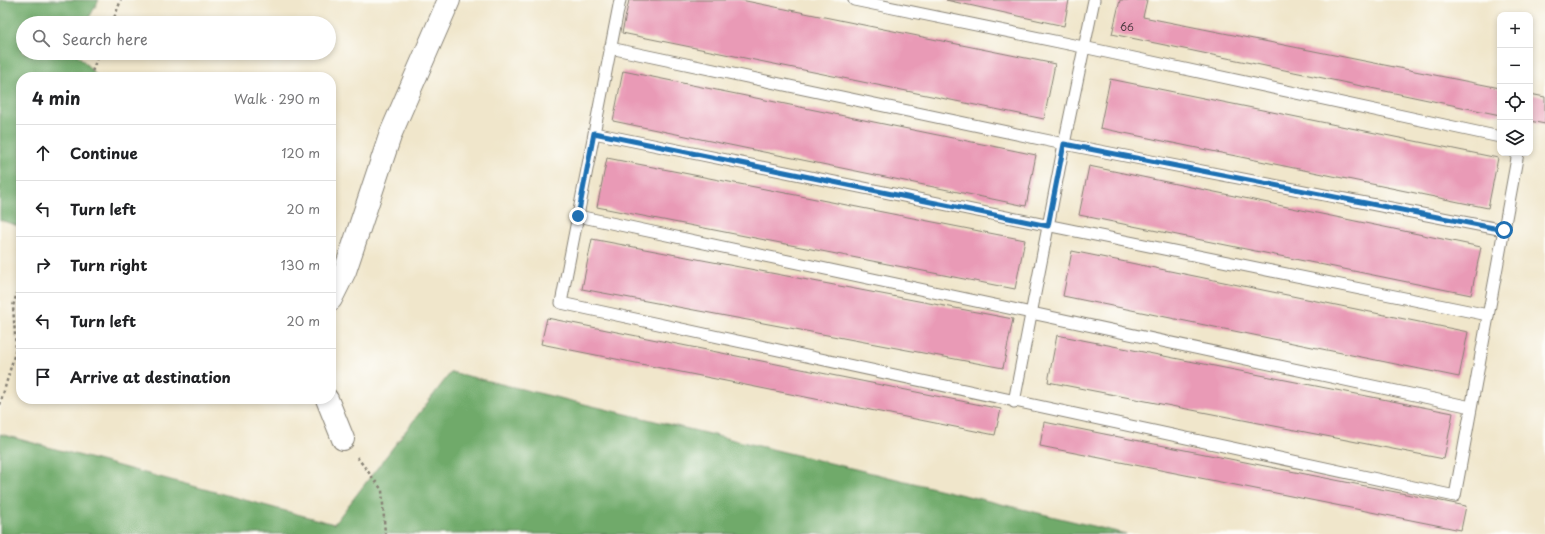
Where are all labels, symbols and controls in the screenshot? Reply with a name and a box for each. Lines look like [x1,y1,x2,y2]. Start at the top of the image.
map controls [1497,12,1533,156]
button: + [1497,12,1533,48]
search box [16,16,336,60]
house number: 66 [1120,19,1134,34]
icon: search [30,27,52,49]
text: Search here [62,27,148,50]
button: − [1497,48,1533,84]
button: locate [1497,84,1533,120]
text: 4 min [32,85,80,111]
text: Walk · 290 m [234,89,320,108]
button: layers [1497,120,1533,156]
text: Continue [70,141,138,164]
icon: ahead [32,142,54,164]
text: 120 m [281,143,320,162]
text: Turn left [70,197,136,220]
icon: left [32,198,54,220]
text: 20 m [286,199,320,218]
route end [569,207,587,225]
route start [1495,221,1513,239]
text: Turn right [70,253,147,276]
icon: right [32,254,54,276]
text: 130 m [281,255,320,274]
text: Turn left [70,309,136,332]
icon: left [32,310,54,332]
text: 20 m [286,311,320,330]
text: Arrive at destination [70,365,231,388]
icon: arrive [32,366,54,388]

